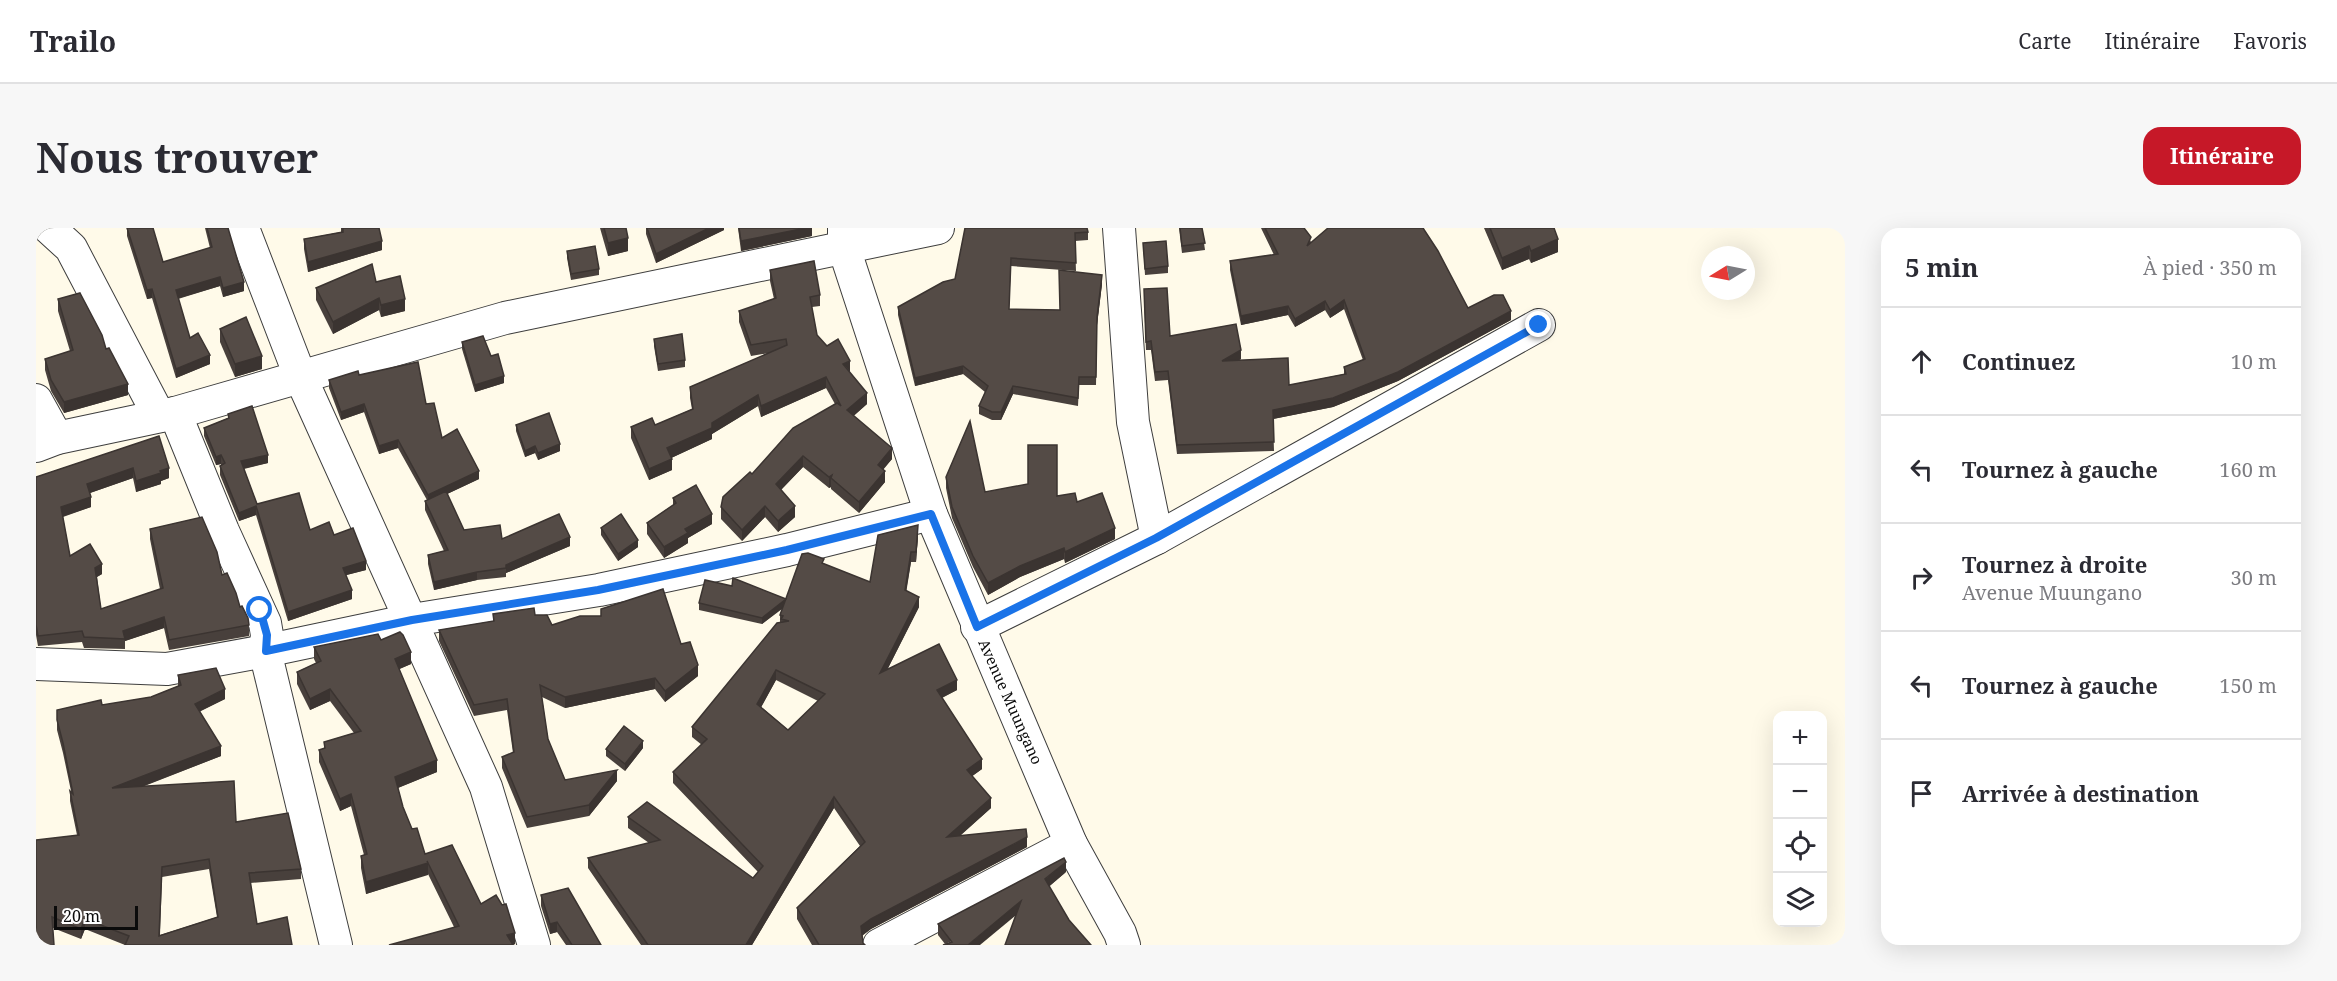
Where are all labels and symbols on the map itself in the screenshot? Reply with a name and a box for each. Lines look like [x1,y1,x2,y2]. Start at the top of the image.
north arrow [1701,246,1755,300]
route end [1525,311,1551,337]
route start [246,596,272,622]
street label: Avenue Muungano [974,636,1048,767]
scale bar [54,903,138,930]

